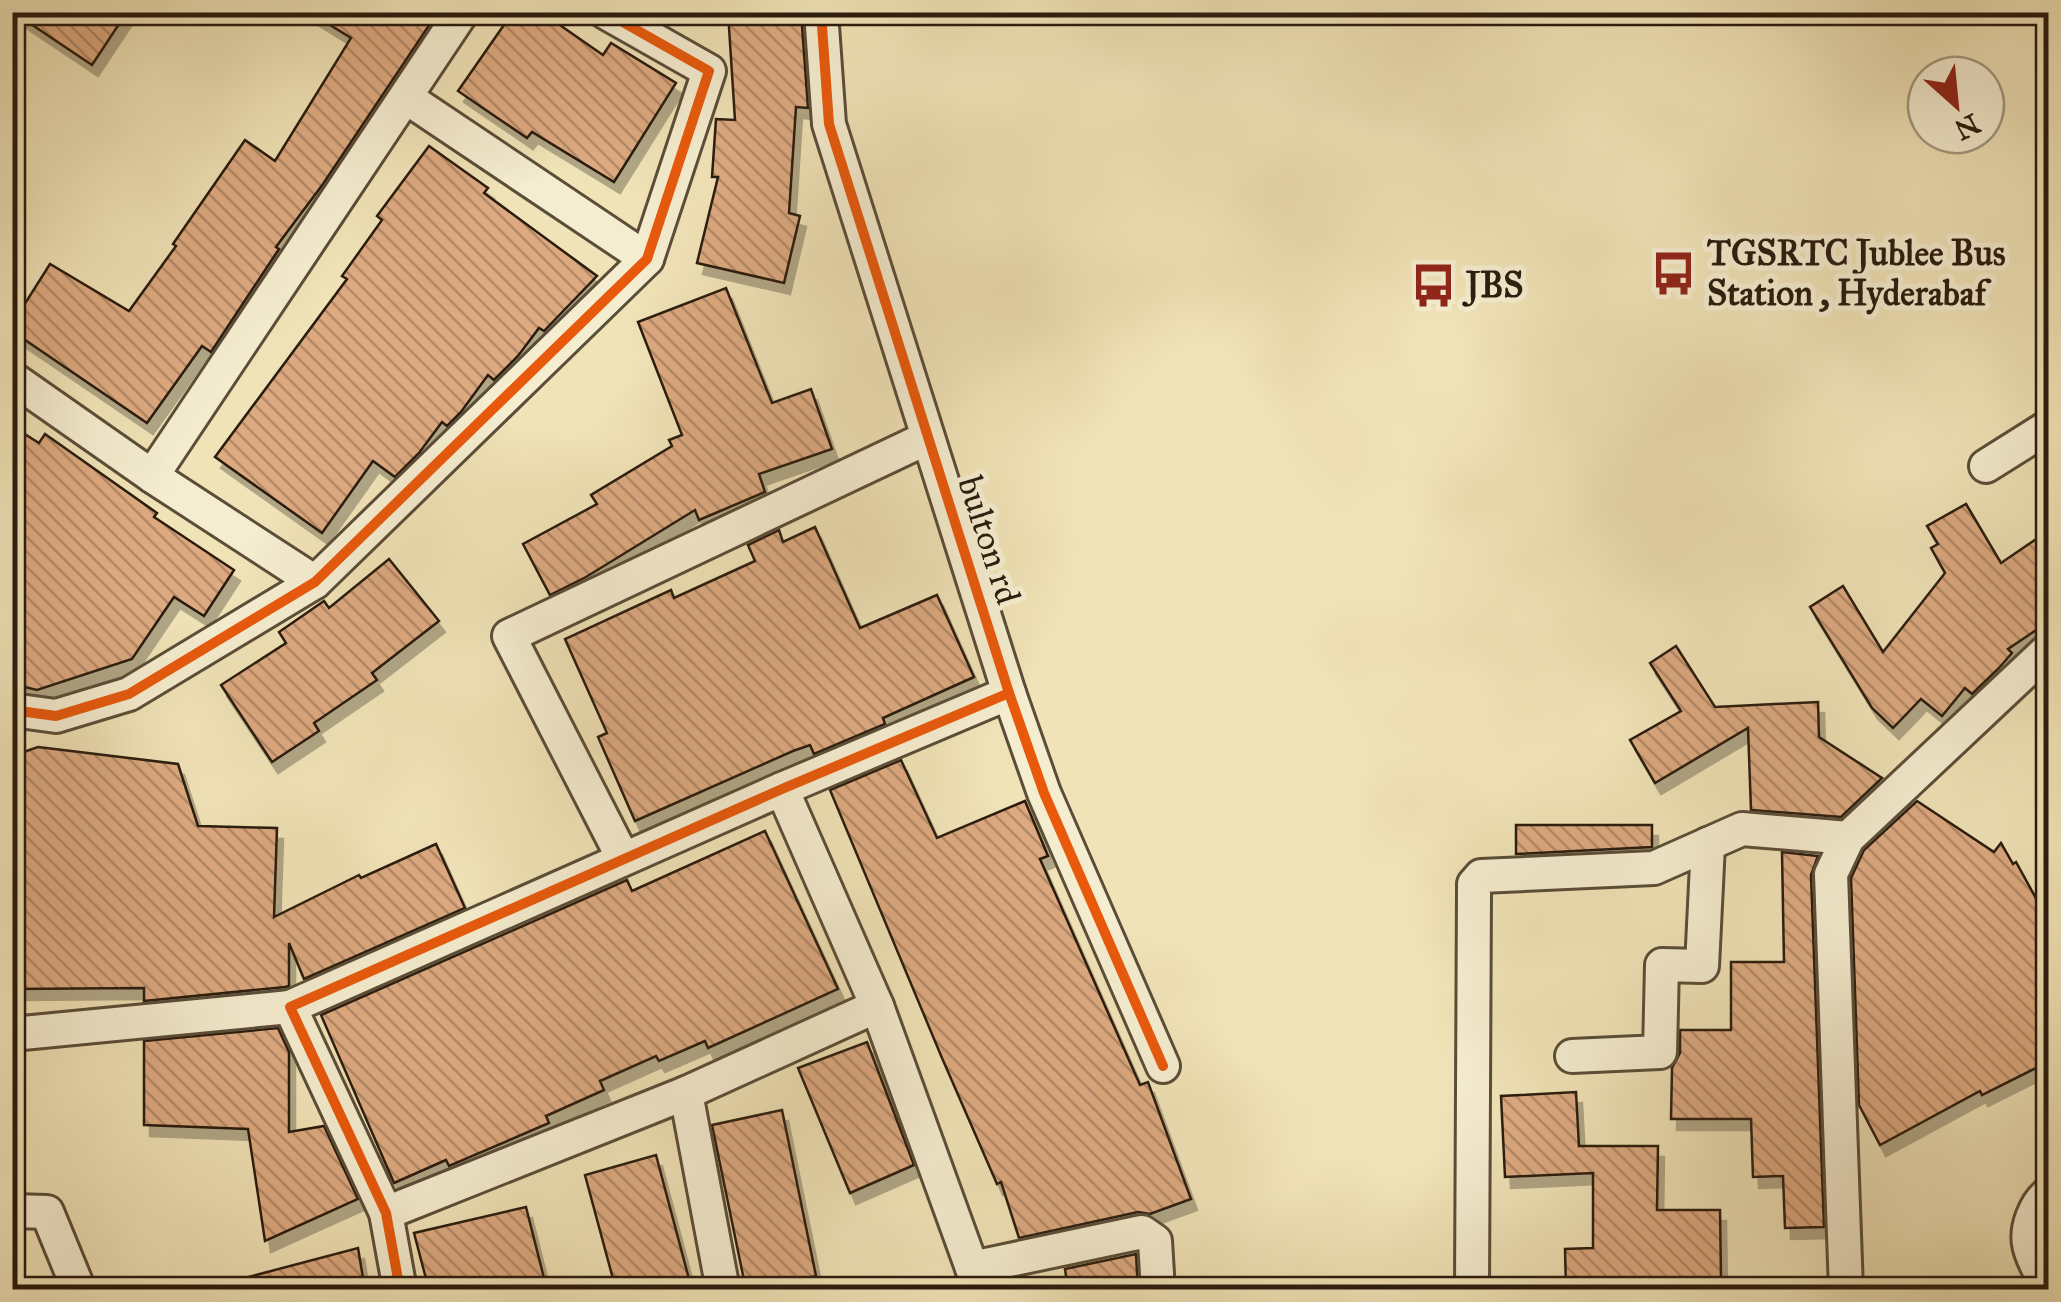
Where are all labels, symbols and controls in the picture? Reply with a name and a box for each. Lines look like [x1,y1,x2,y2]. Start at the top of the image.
north arrow [1906,55,2006,155]
text: N [1948,106,1986,148]
place label: TGSRTC Jublee Bus Station , Hyderabaf [1707,232,2006,315]
bus stop icon: TGSRTC Jublee Bus Station , Hyderabaf [1650,249,1698,297]
bus stop icon: JBS [1409,261,1457,309]
place label: JBS [1462,264,1523,307]
street label: bulton rd [948,471,1030,610]

